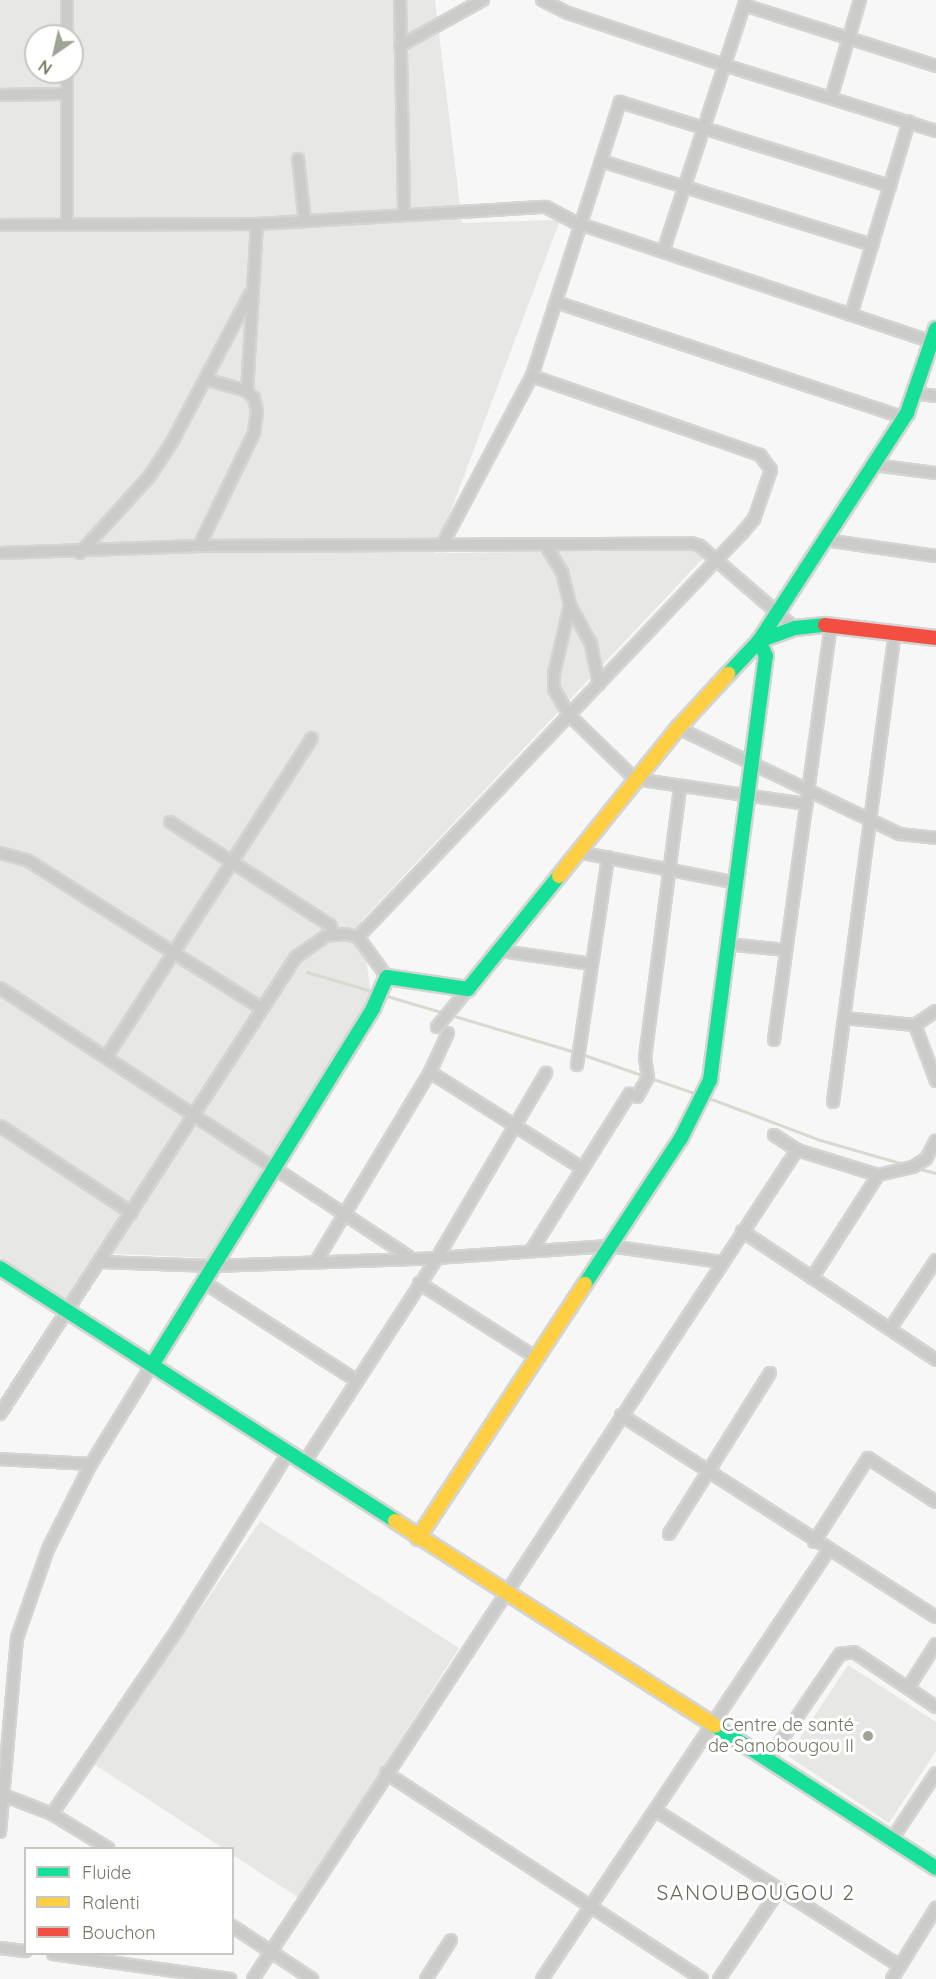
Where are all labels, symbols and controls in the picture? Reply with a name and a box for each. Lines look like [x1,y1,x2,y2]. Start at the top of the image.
north arrow [24,24,84,84]
text: N [35,56,56,79]
place label: Centre de santé de Sanobougou II [708,1715,854,1758]
marker: Centre de santé de Sanobougou II [859,1727,877,1745]
legend [24,1847,234,1955]
text: Fluide [82,1861,131,1884]
district label: SANOUBOUGOU 2 [657,1879,855,1905]
text: Ralenti [82,1891,140,1914]
text: Bouchon [82,1921,156,1944]

